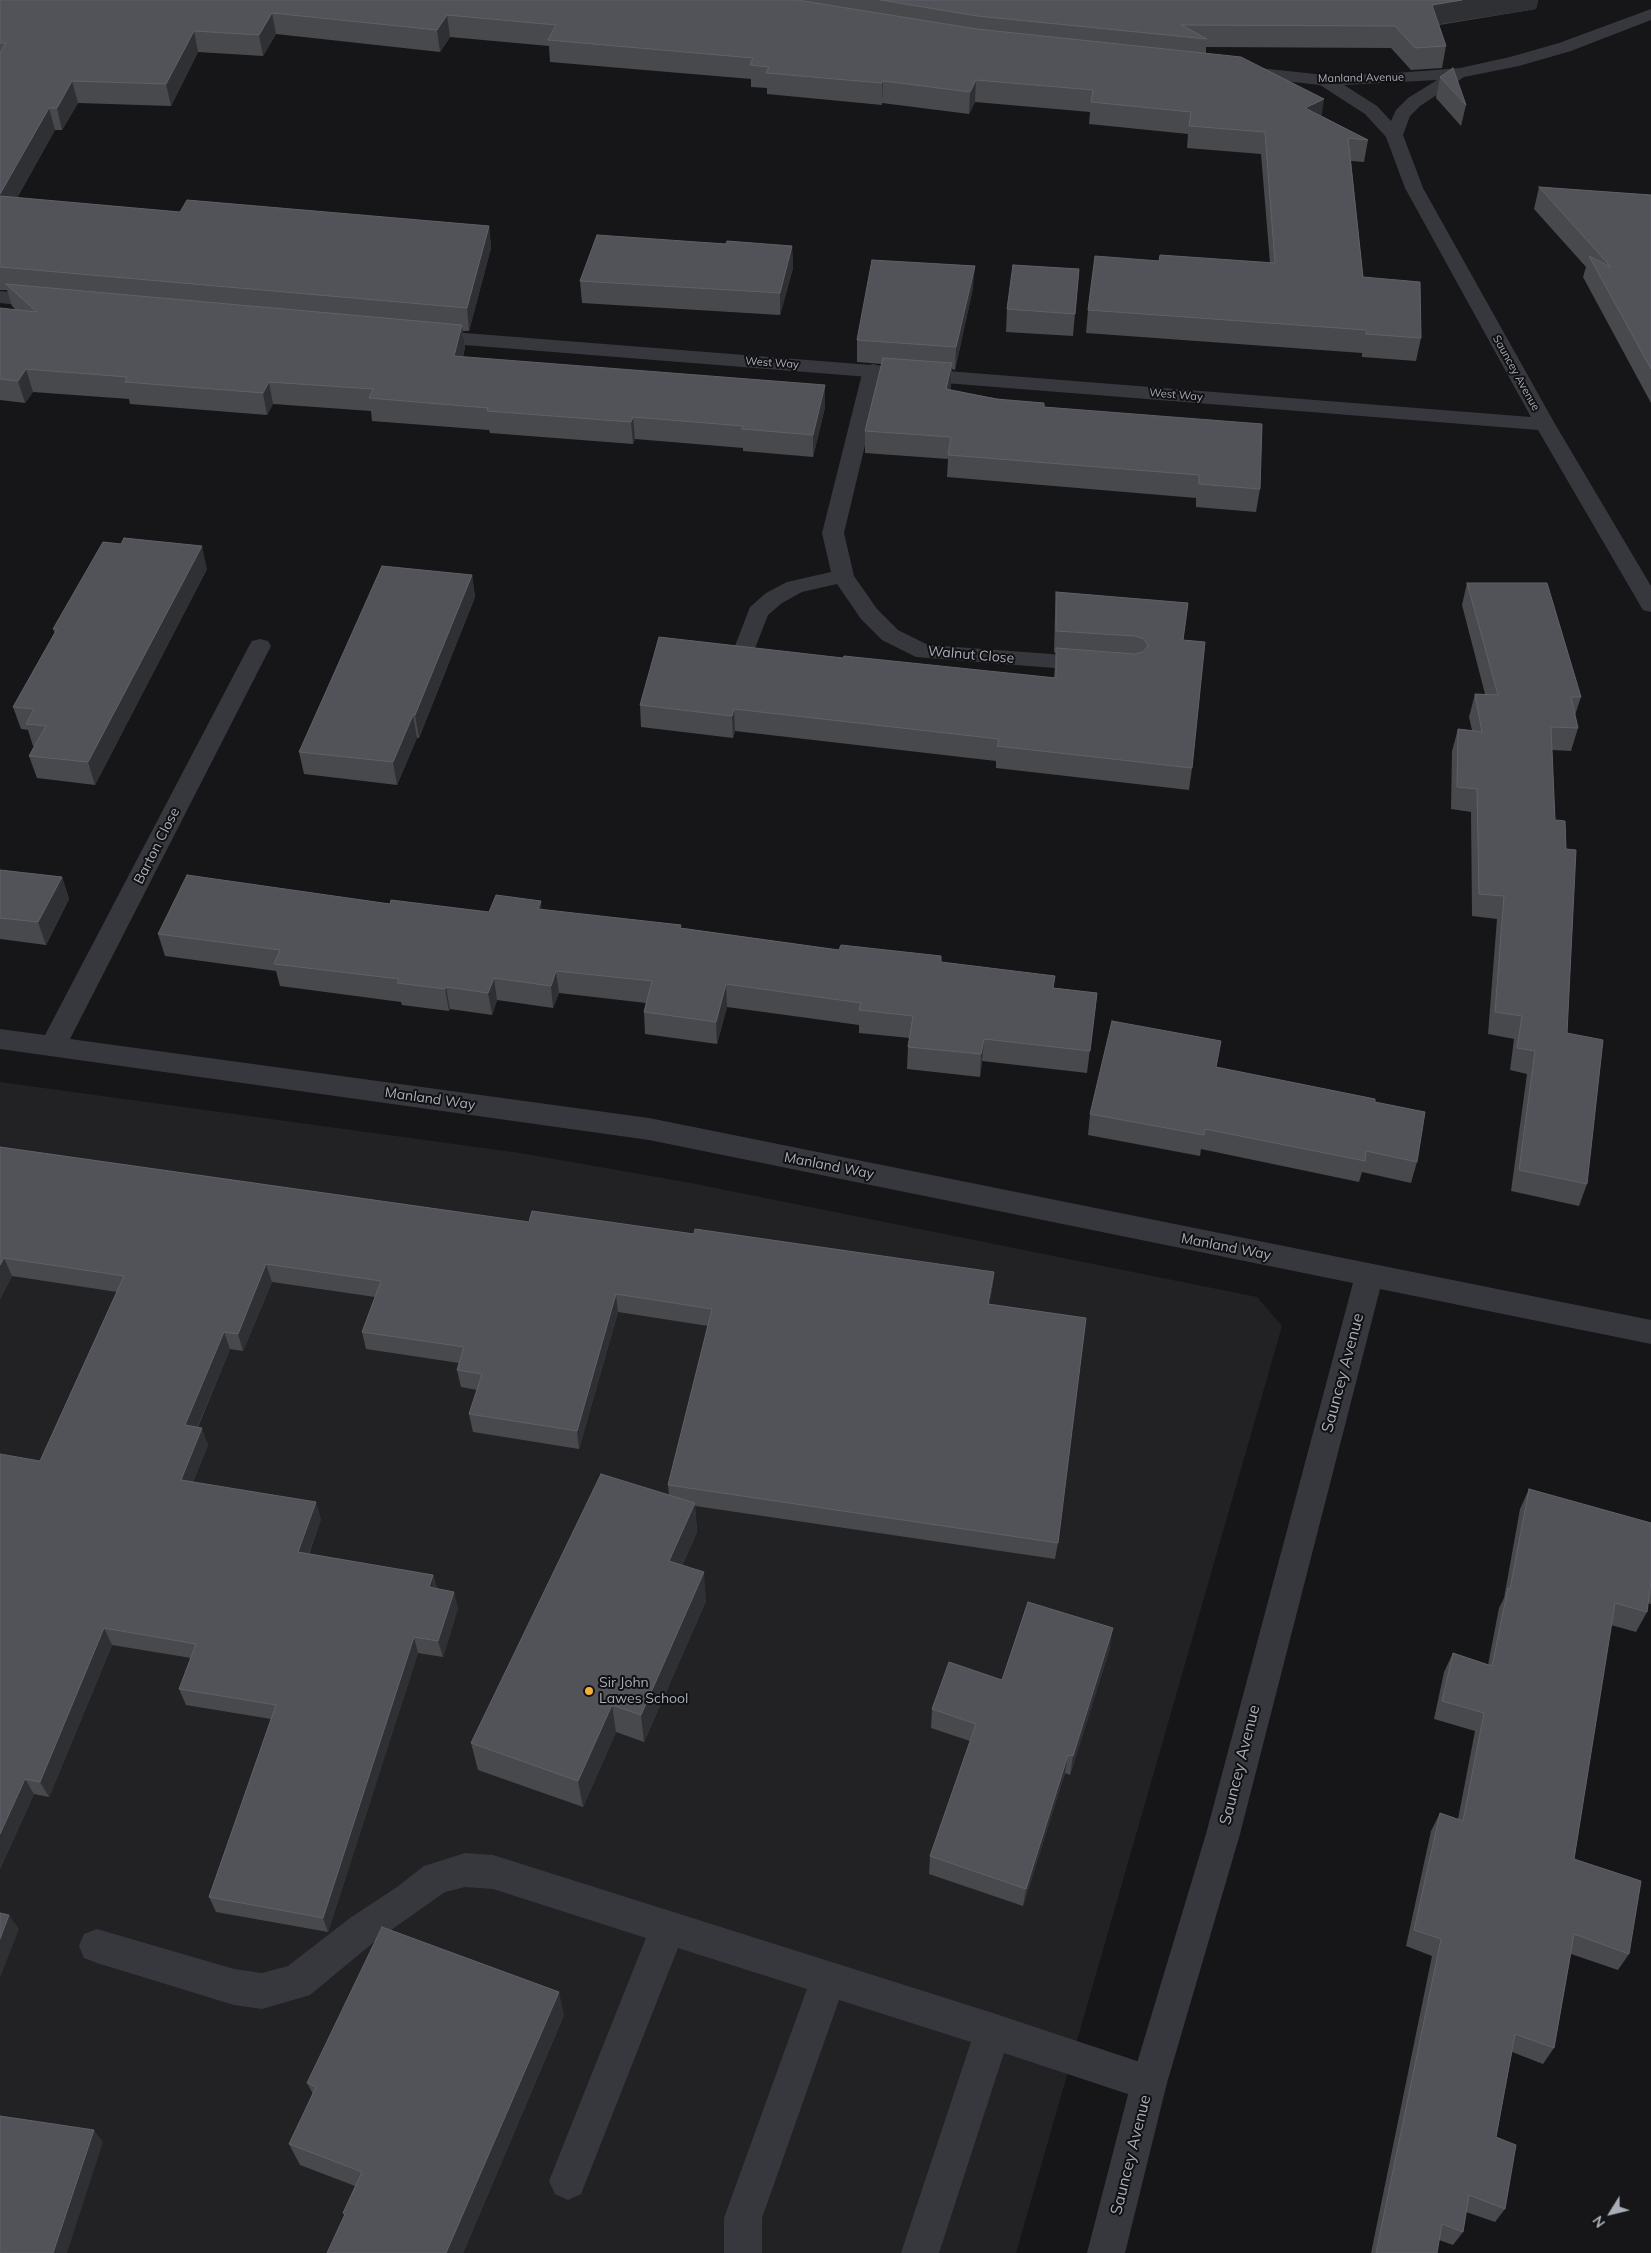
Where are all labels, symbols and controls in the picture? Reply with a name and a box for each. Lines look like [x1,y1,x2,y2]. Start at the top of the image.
street label: Manland Avenue [1318,71,1404,85]
street label: Sauncey Avenue [1490,333,1542,413]
street label: West Way [745,355,799,371]
street label: West Way [1149,386,1203,404]
street label: Walnut Close [927,643,1015,667]
street label: Barton Close [131,805,183,887]
street label: Manland Way [384,1084,476,1114]
street label: Manland Way [783,1149,875,1183]
street label: Manland Way [1180,1230,1272,1264]
street label: Sauncey Avenue [1318,1311,1368,1435]
place label: Sir John Lawes School [599,1675,688,1708]
marker: Sir John Lawes School [583,1685,595,1697]
street label: Sauncey Avenue [1216,1703,1264,1827]
street label: Sauncey Avenue [1107,2093,1155,2217]
north arrow [1586,2188,1636,2238]
text: N [1588,2212,1609,2231]

